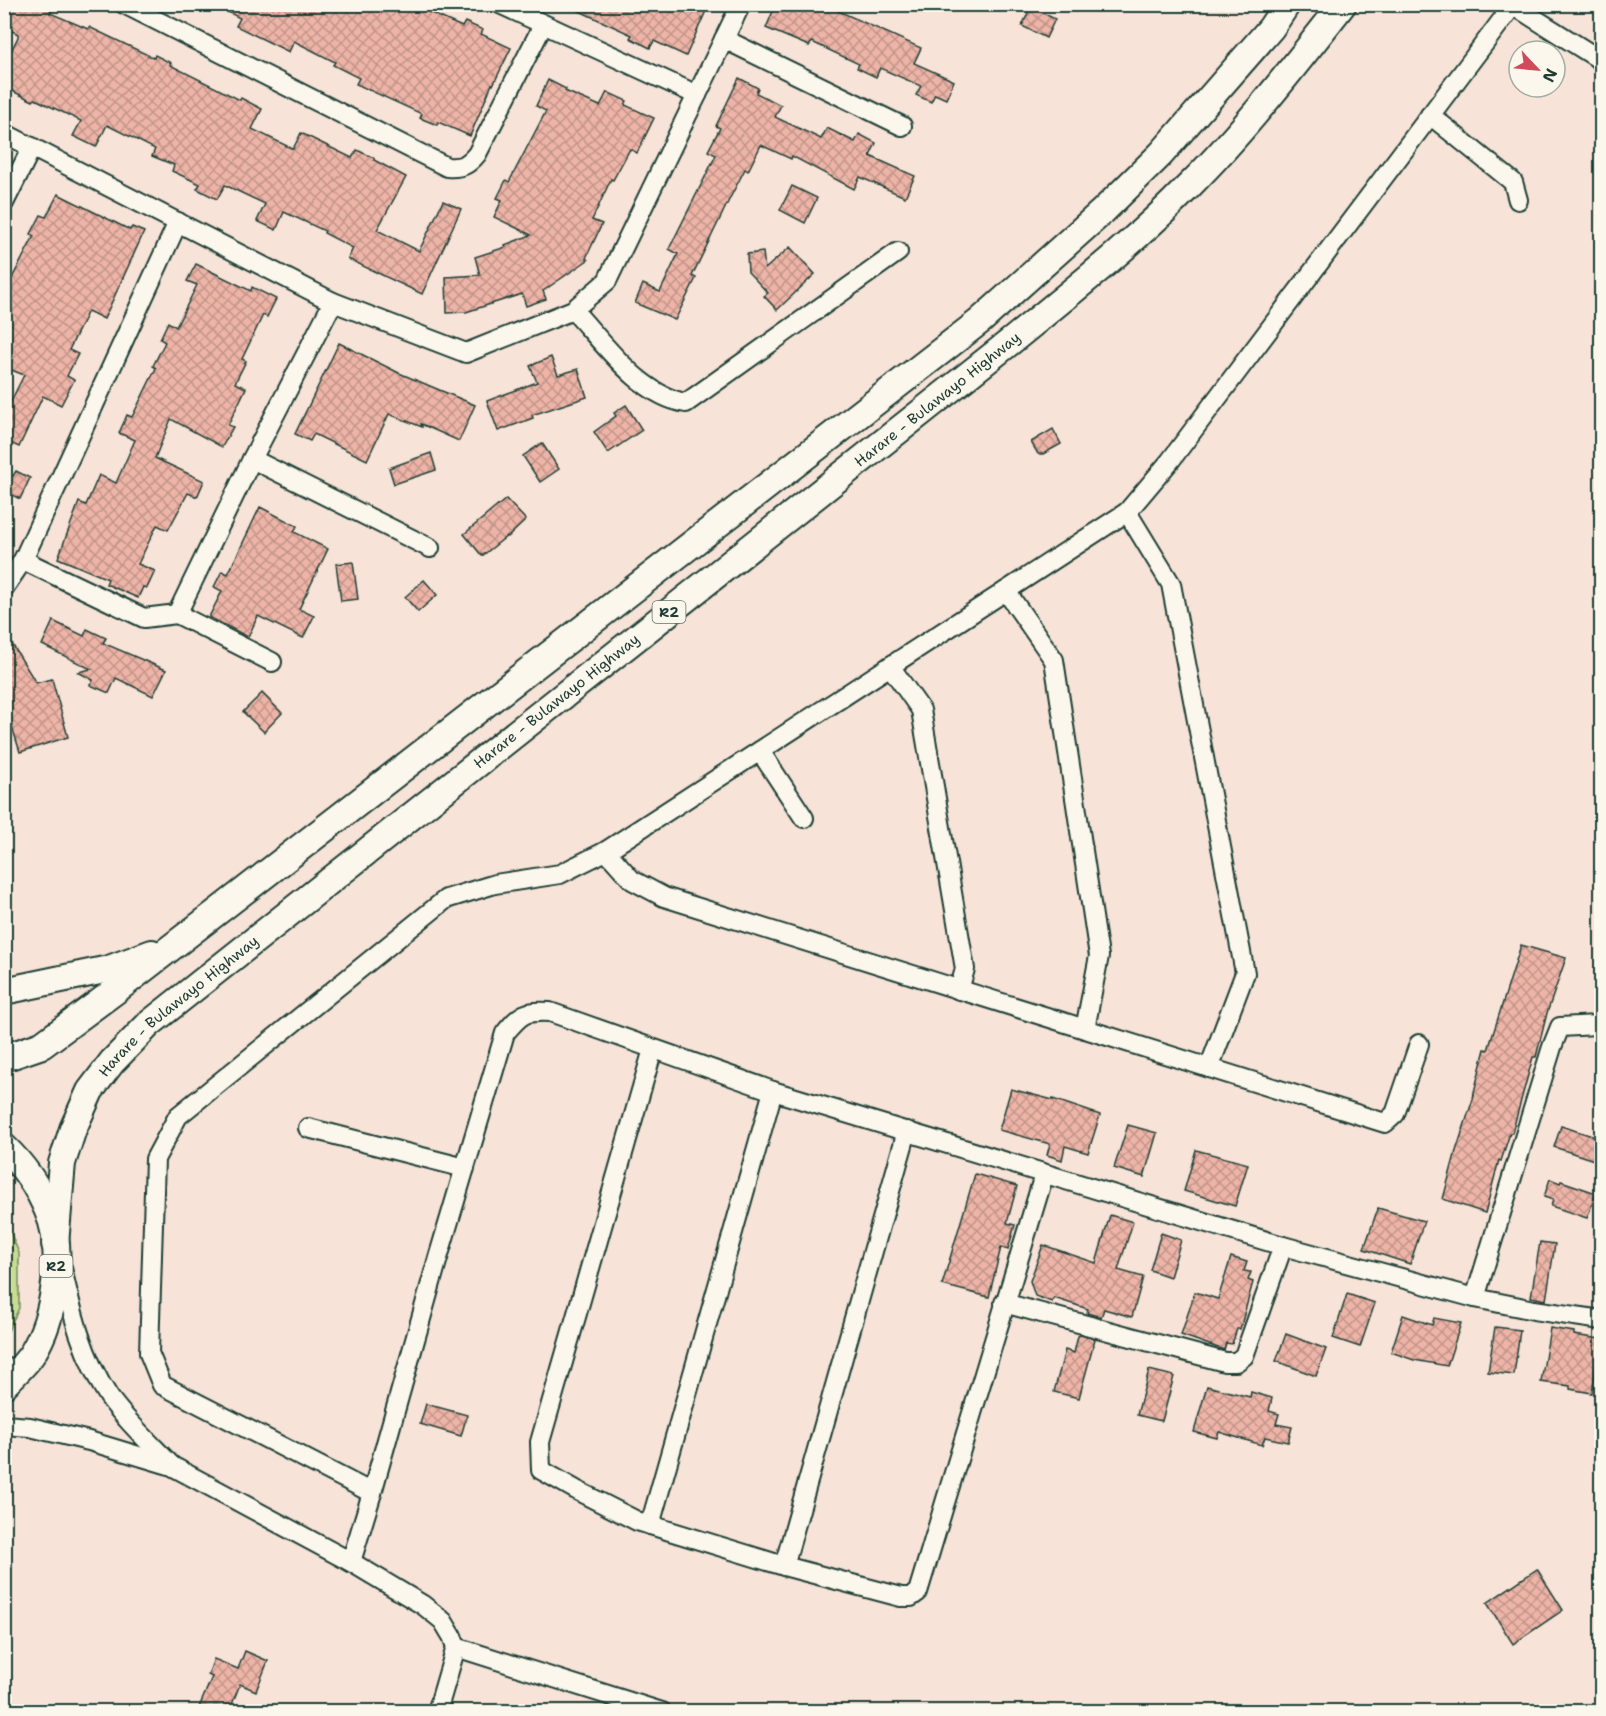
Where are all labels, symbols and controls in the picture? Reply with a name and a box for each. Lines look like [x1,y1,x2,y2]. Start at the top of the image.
north arrow [1507,39,1567,99]
text: N [1538,65,1562,86]
street label: Harare - Bulawayo Highway [850,327,1025,471]
road number: R2 [652,601,686,623]
street label: Harare - Bulawayo Highway [469,629,644,773]
street label: Harare - Bulawayo Highway [94,931,263,1081]
road number: R2 [40,1255,72,1277]

